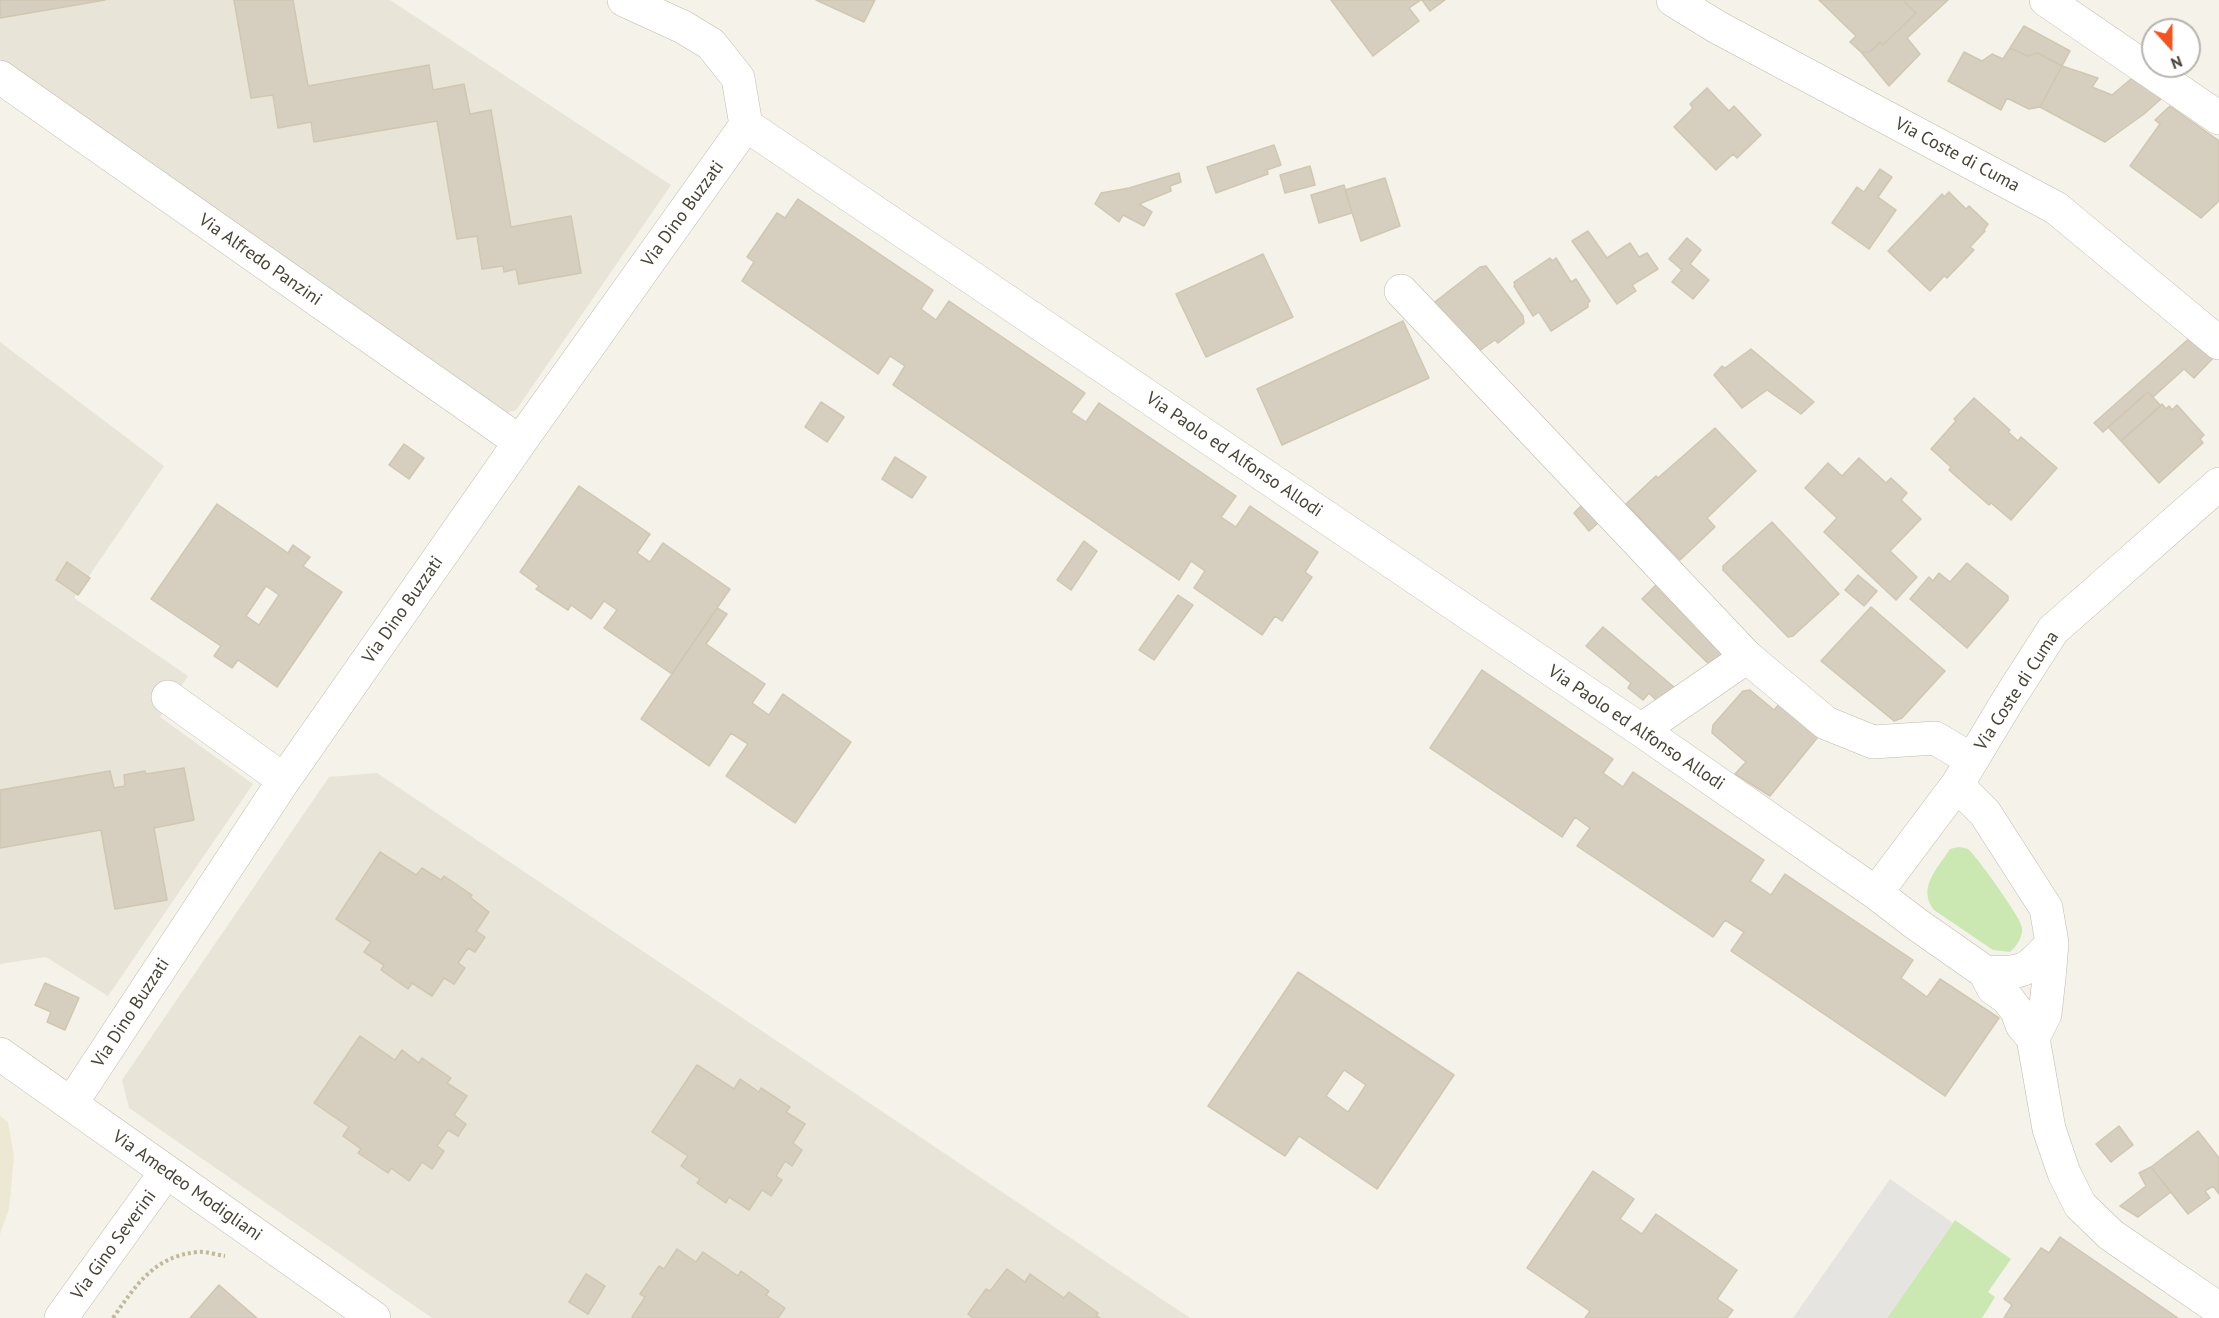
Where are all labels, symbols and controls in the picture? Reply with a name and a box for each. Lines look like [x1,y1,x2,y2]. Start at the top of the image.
north arrow [2141,18,2201,78]
text: N [2168,52,2185,74]
street label: Via Coste di Cuma [1891,113,2023,197]
street label: Via Dino Buzzati [637,157,729,271]
street label: Via Alfredo Panzini [194,209,326,311]
street label: Via Paolo ed Alfonso Allodi [1142,388,1326,522]
street label: Via Dino Buzzati [358,552,448,668]
street label: Via Coste di Cuma [1970,627,2064,755]
street label: Via Paolo ed Alfonso Allodi [1544,661,1728,795]
street label: Via Dino Buzzati [88,954,174,1072]
street label: Via Amedeo Modigliani [108,1126,266,1246]
street label: Via Gino Severini [67,1186,161,1304]

